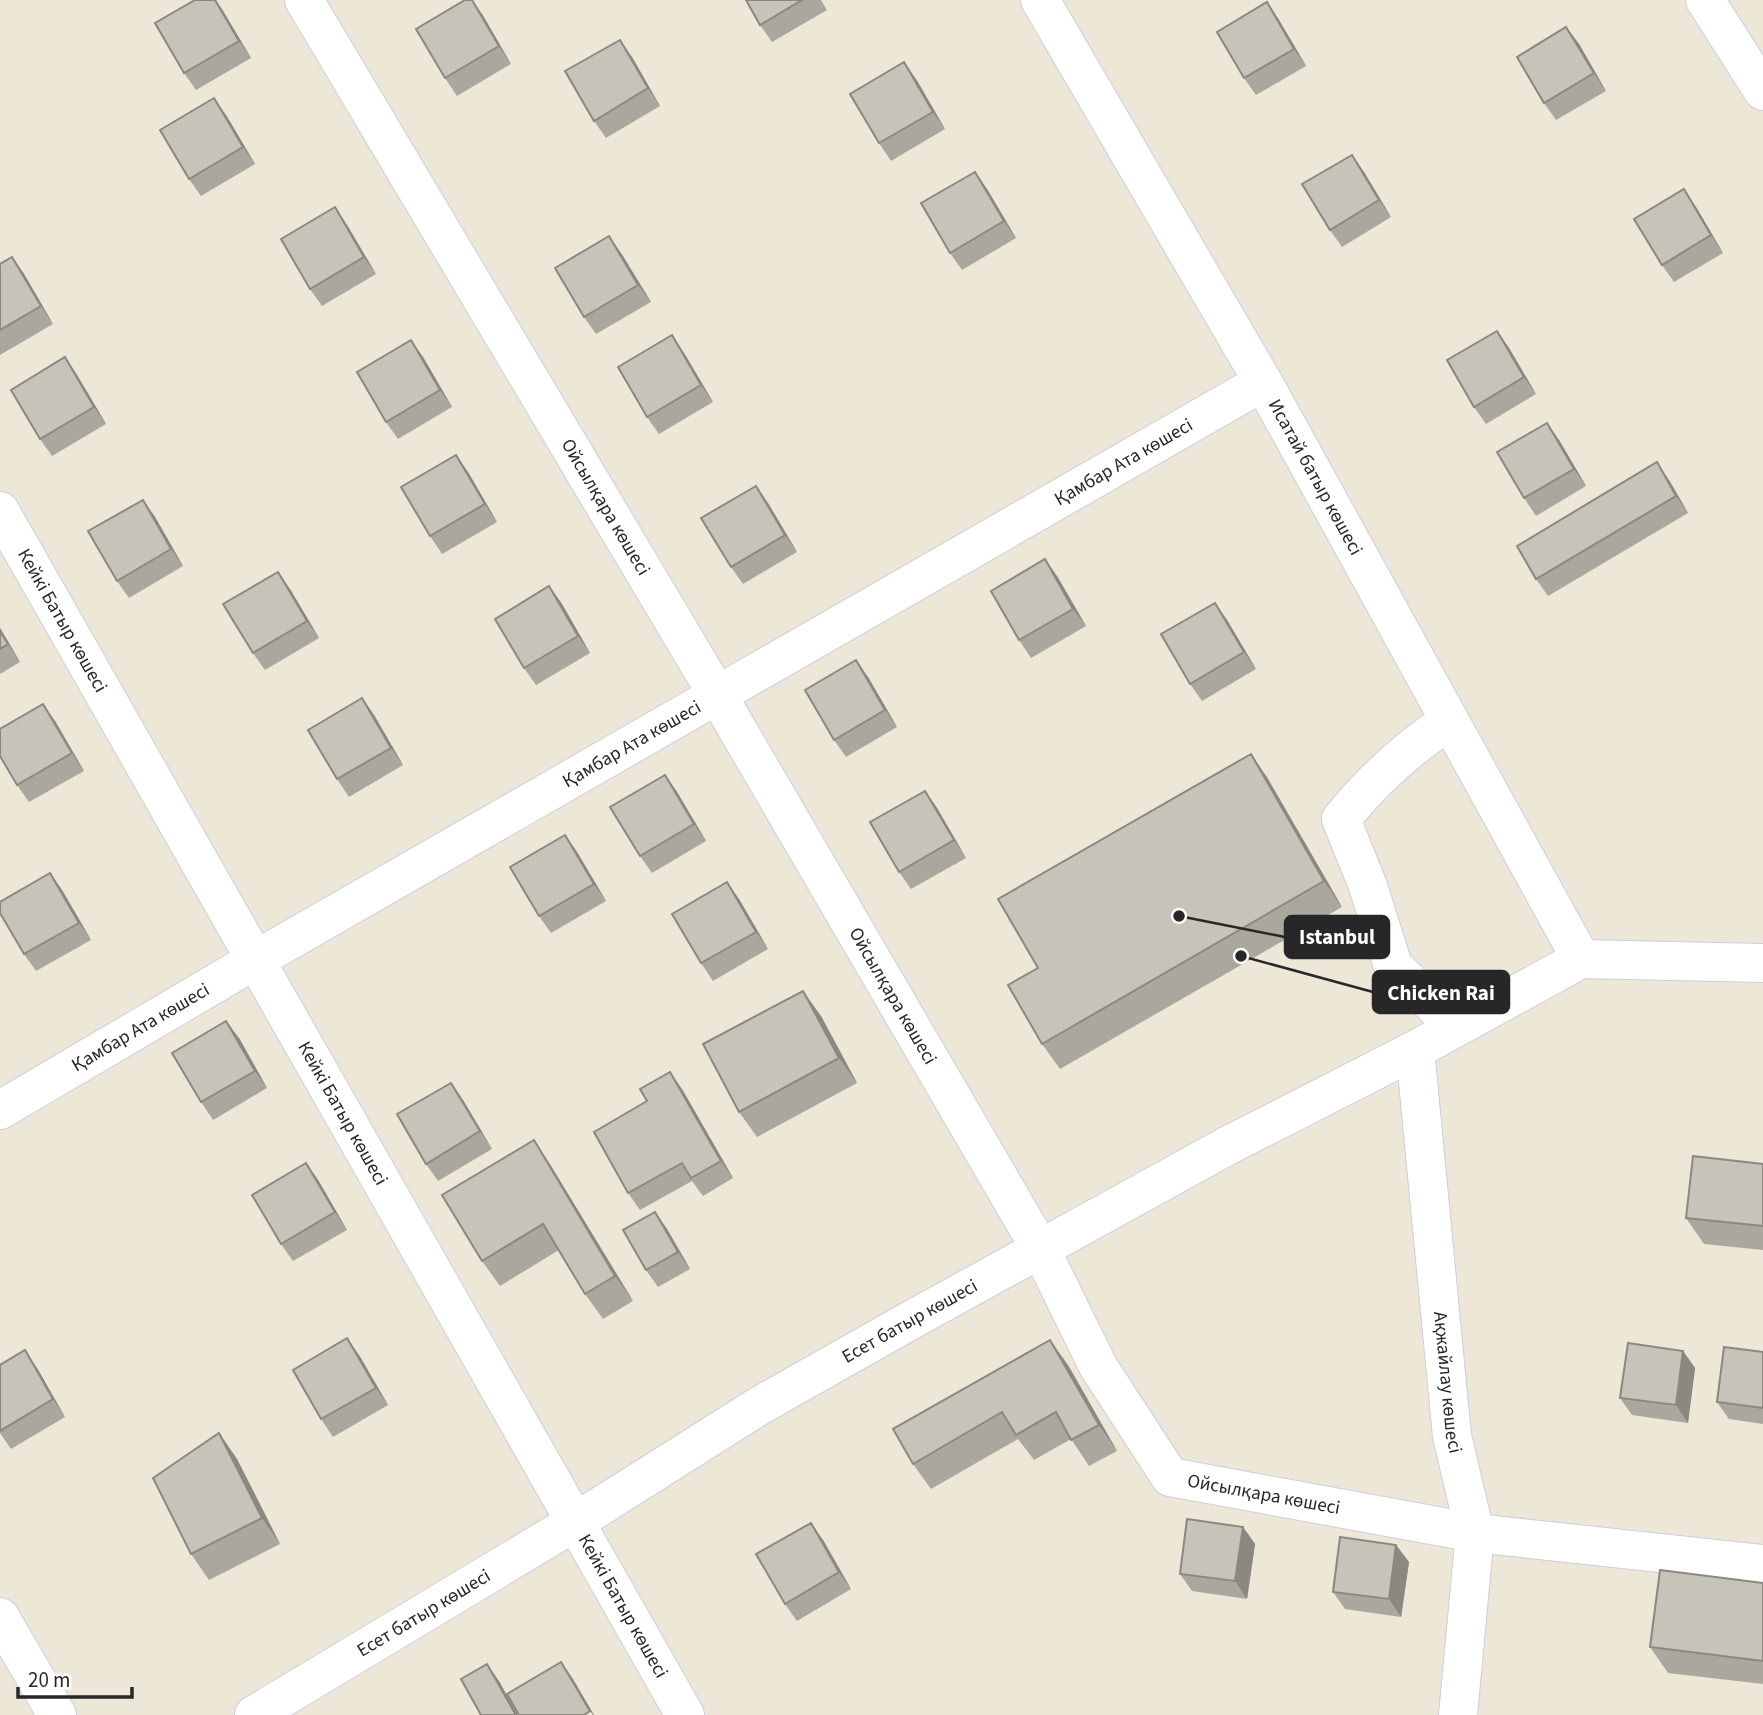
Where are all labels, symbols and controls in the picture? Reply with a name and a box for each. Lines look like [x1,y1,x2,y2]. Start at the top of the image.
street label: Исатай батыр көшесі [1261,394,1369,560]
street label: Қамбар Ата көшесі [1049,412,1198,512]
street label: Ойсылқара көшесі [554,434,657,581]
street label: Кейкі Батыр көшесі [11,544,114,697]
street label: Қамбар Ата көшесі [557,694,706,795]
callout: Istanbul [1285,916,1389,958]
street label: Ойсылқара көшесі [842,922,944,1070]
text: Istanbul [1299,922,1375,952]
callout: Chicken Rai [1373,971,1509,1013]
street label: Қамбар Ата көшесі [67,976,215,1079]
text: Chicken Rai [1387,978,1495,1008]
street label: Кейкі Батыр көшесі [291,1036,394,1190]
street label: Есет батыр көшесі [837,1272,983,1370]
street label: Ақжайлау көшесі [1427,1310,1469,1456]
street label: Ойсылқара көшесі [1185,1467,1342,1521]
street label: Кейкі Батыр көшесі [571,1529,675,1683]
street label: Есет батыр көшесі [352,1562,496,1664]
scale bar [18,1656,131,1700]
text: 20 m [28,1665,70,1695]

